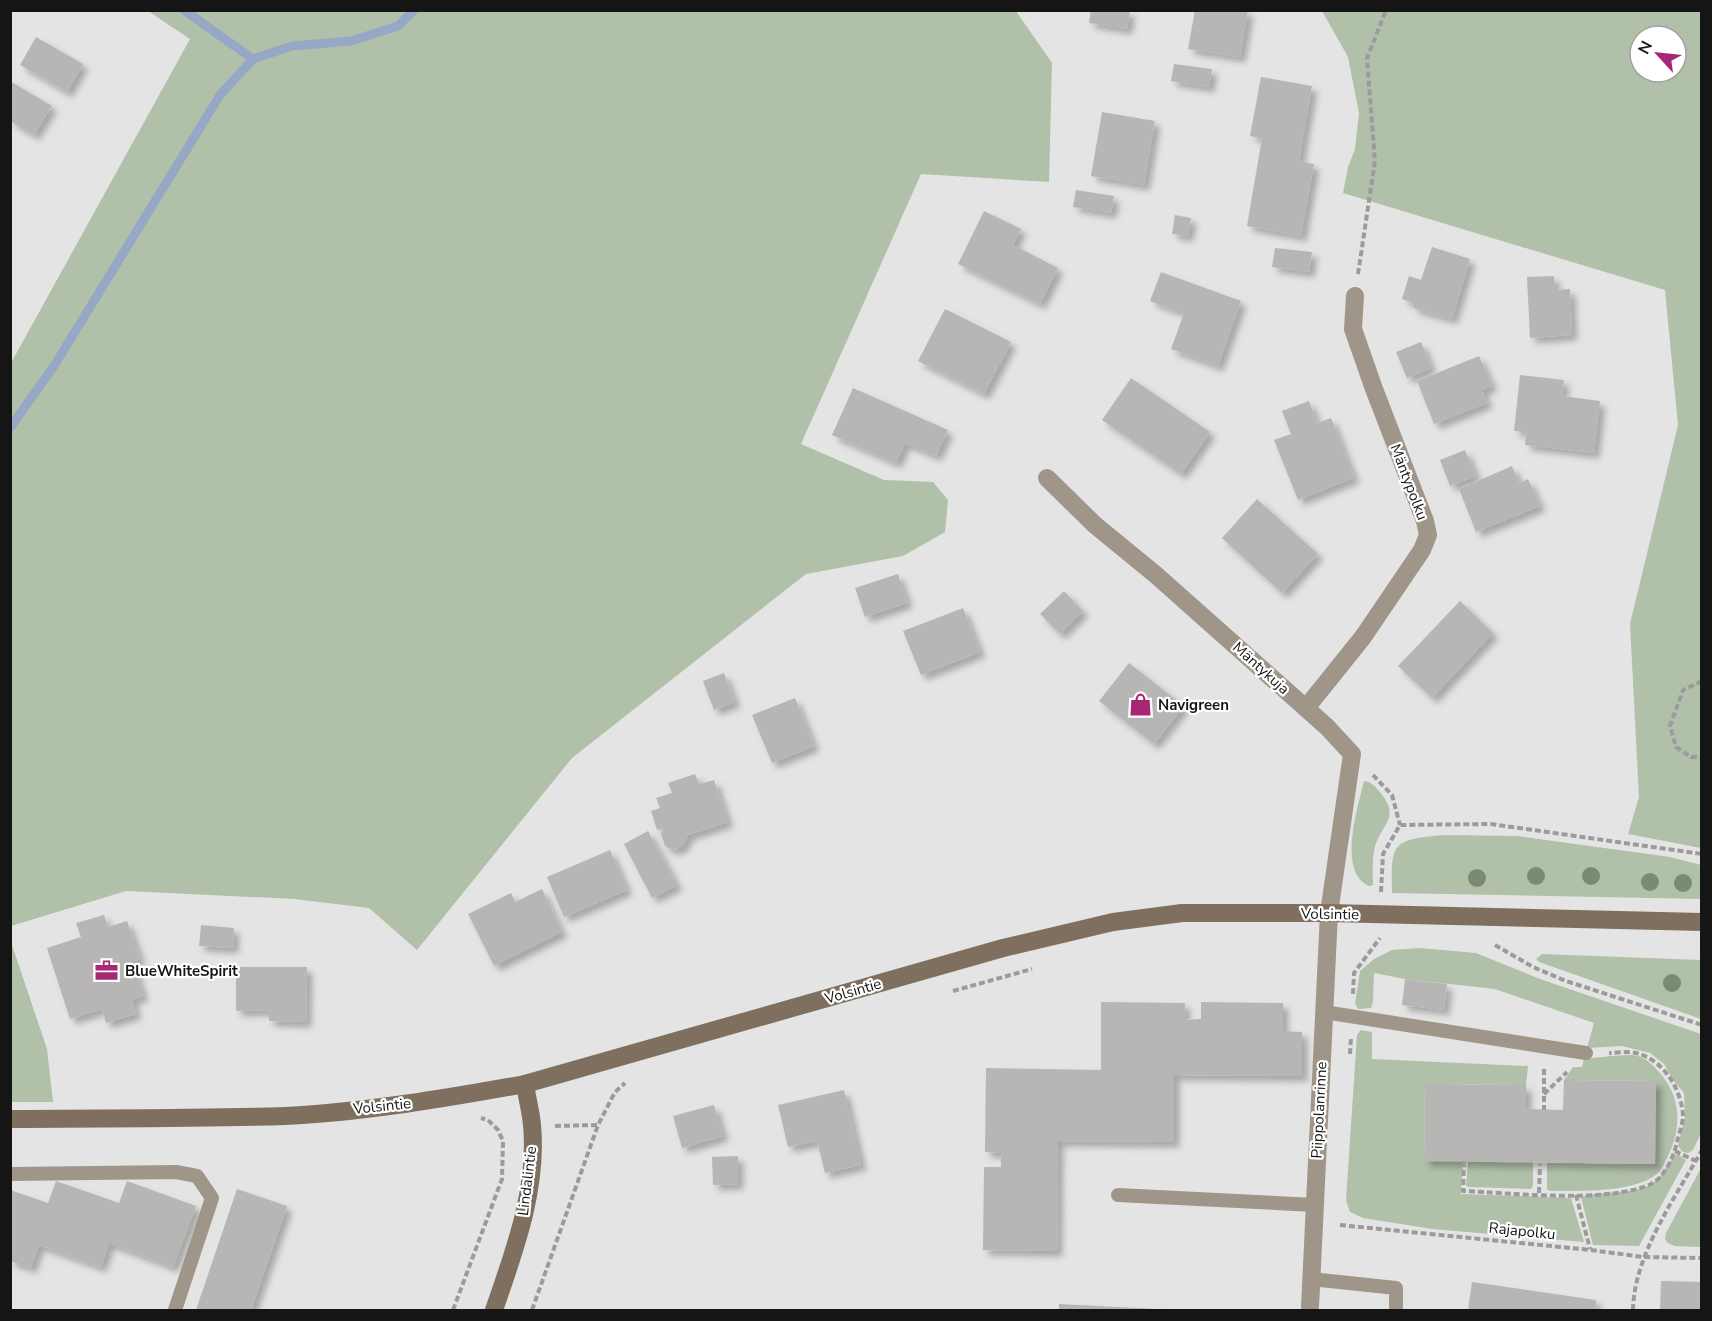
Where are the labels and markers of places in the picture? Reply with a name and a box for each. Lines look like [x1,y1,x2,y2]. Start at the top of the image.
shop icon: Navigreen [1127,692,1153,718]
place label: Navigreen [1158,695,1229,715]
office icon: BlueWhiteSpirit [94,958,120,984]
place label: BlueWhiteSpirit [125,961,238,981]

